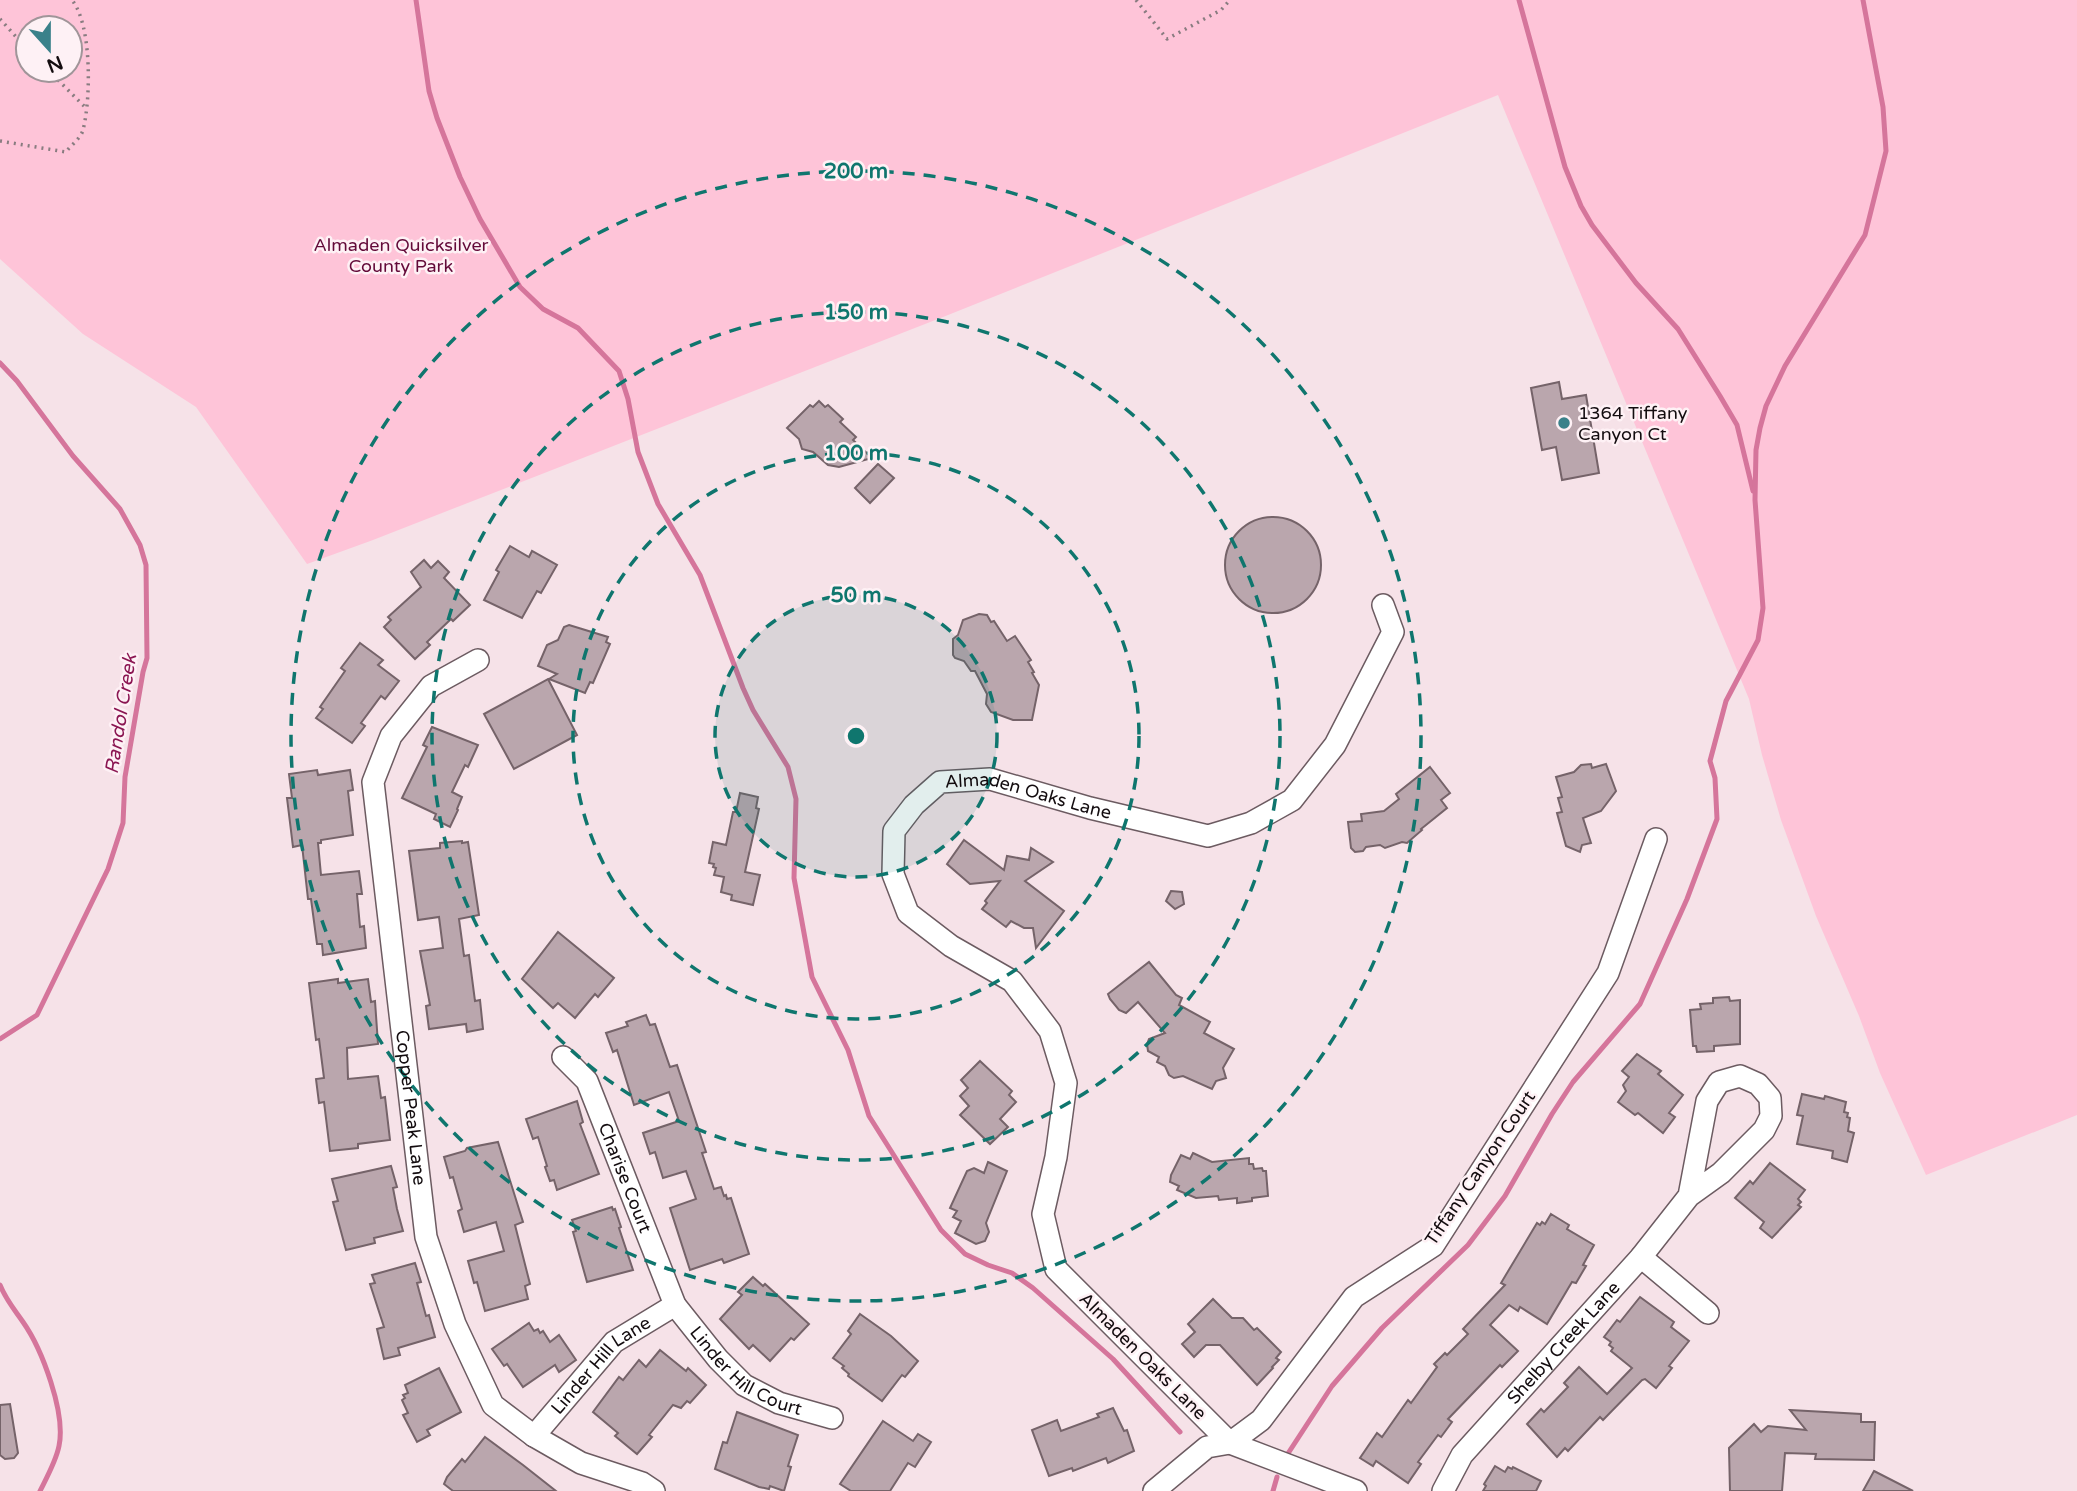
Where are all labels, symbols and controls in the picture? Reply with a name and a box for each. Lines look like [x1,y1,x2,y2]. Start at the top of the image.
north arrow [14,14,84,84]
text: N [44,51,66,77]
text: 200 m [824,159,888,184]
park label: Almaden Quicksilver County Park [314,234,489,277]
text: 150 m [824,300,888,325]
place label: 1364 Tiffany Canyon Ct [1578,402,1688,445]
marker: 1364 Tiffany Canyon Ct [1556,415,1572,431]
text: 100 m [824,441,888,466]
text: 50 m [830,583,882,608]
water label: Randol Creek [101,651,142,776]
centre of rings [844,724,868,748]
street label: Almaden Oaks Lane [944,768,1114,824]
street label: Copper Peak Lane [391,1029,431,1186]
street label: Tiffany Canyon Court [1420,1086,1540,1249]
street label: Charise Court [594,1120,657,1236]
street label: Shelby Creek Lane [1502,1277,1625,1409]
street label: Almaden Oaks Lane [1075,1288,1211,1424]
street label: Linder Hill Lane [546,1312,654,1419]
street label: Linder Hill Court [685,1322,805,1420]

